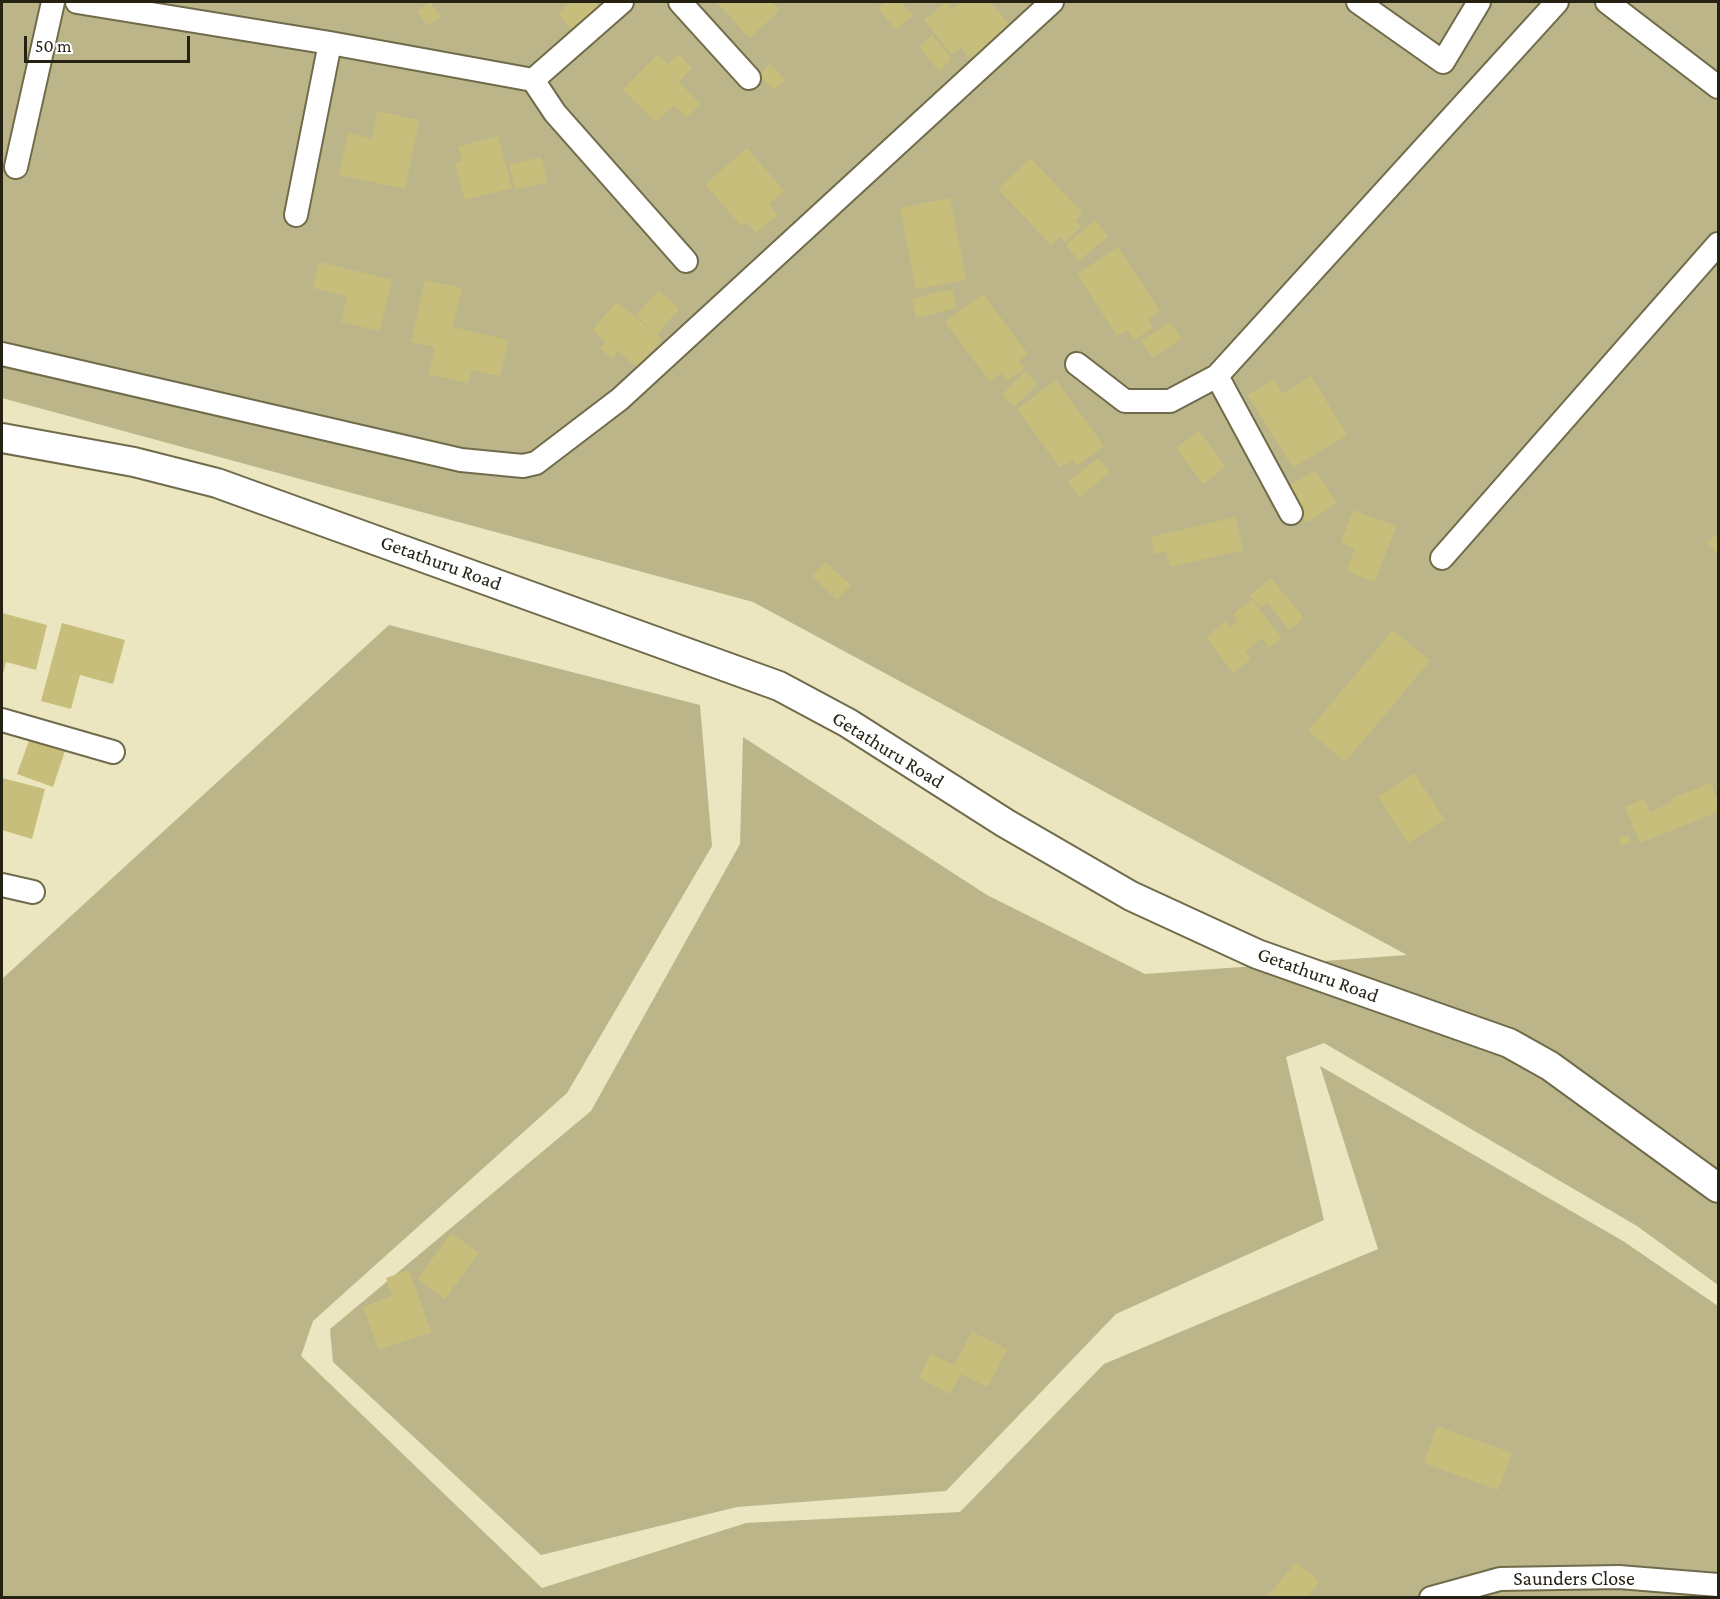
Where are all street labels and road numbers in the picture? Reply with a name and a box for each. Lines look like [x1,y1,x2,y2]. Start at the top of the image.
street label: Getathuru Road [377,530,505,596]
street label: Getathuru Road [828,706,948,794]
street label: Getathuru Road [1254,942,1382,1008]
street label: Saunders Close [1513,1567,1635,1591]

